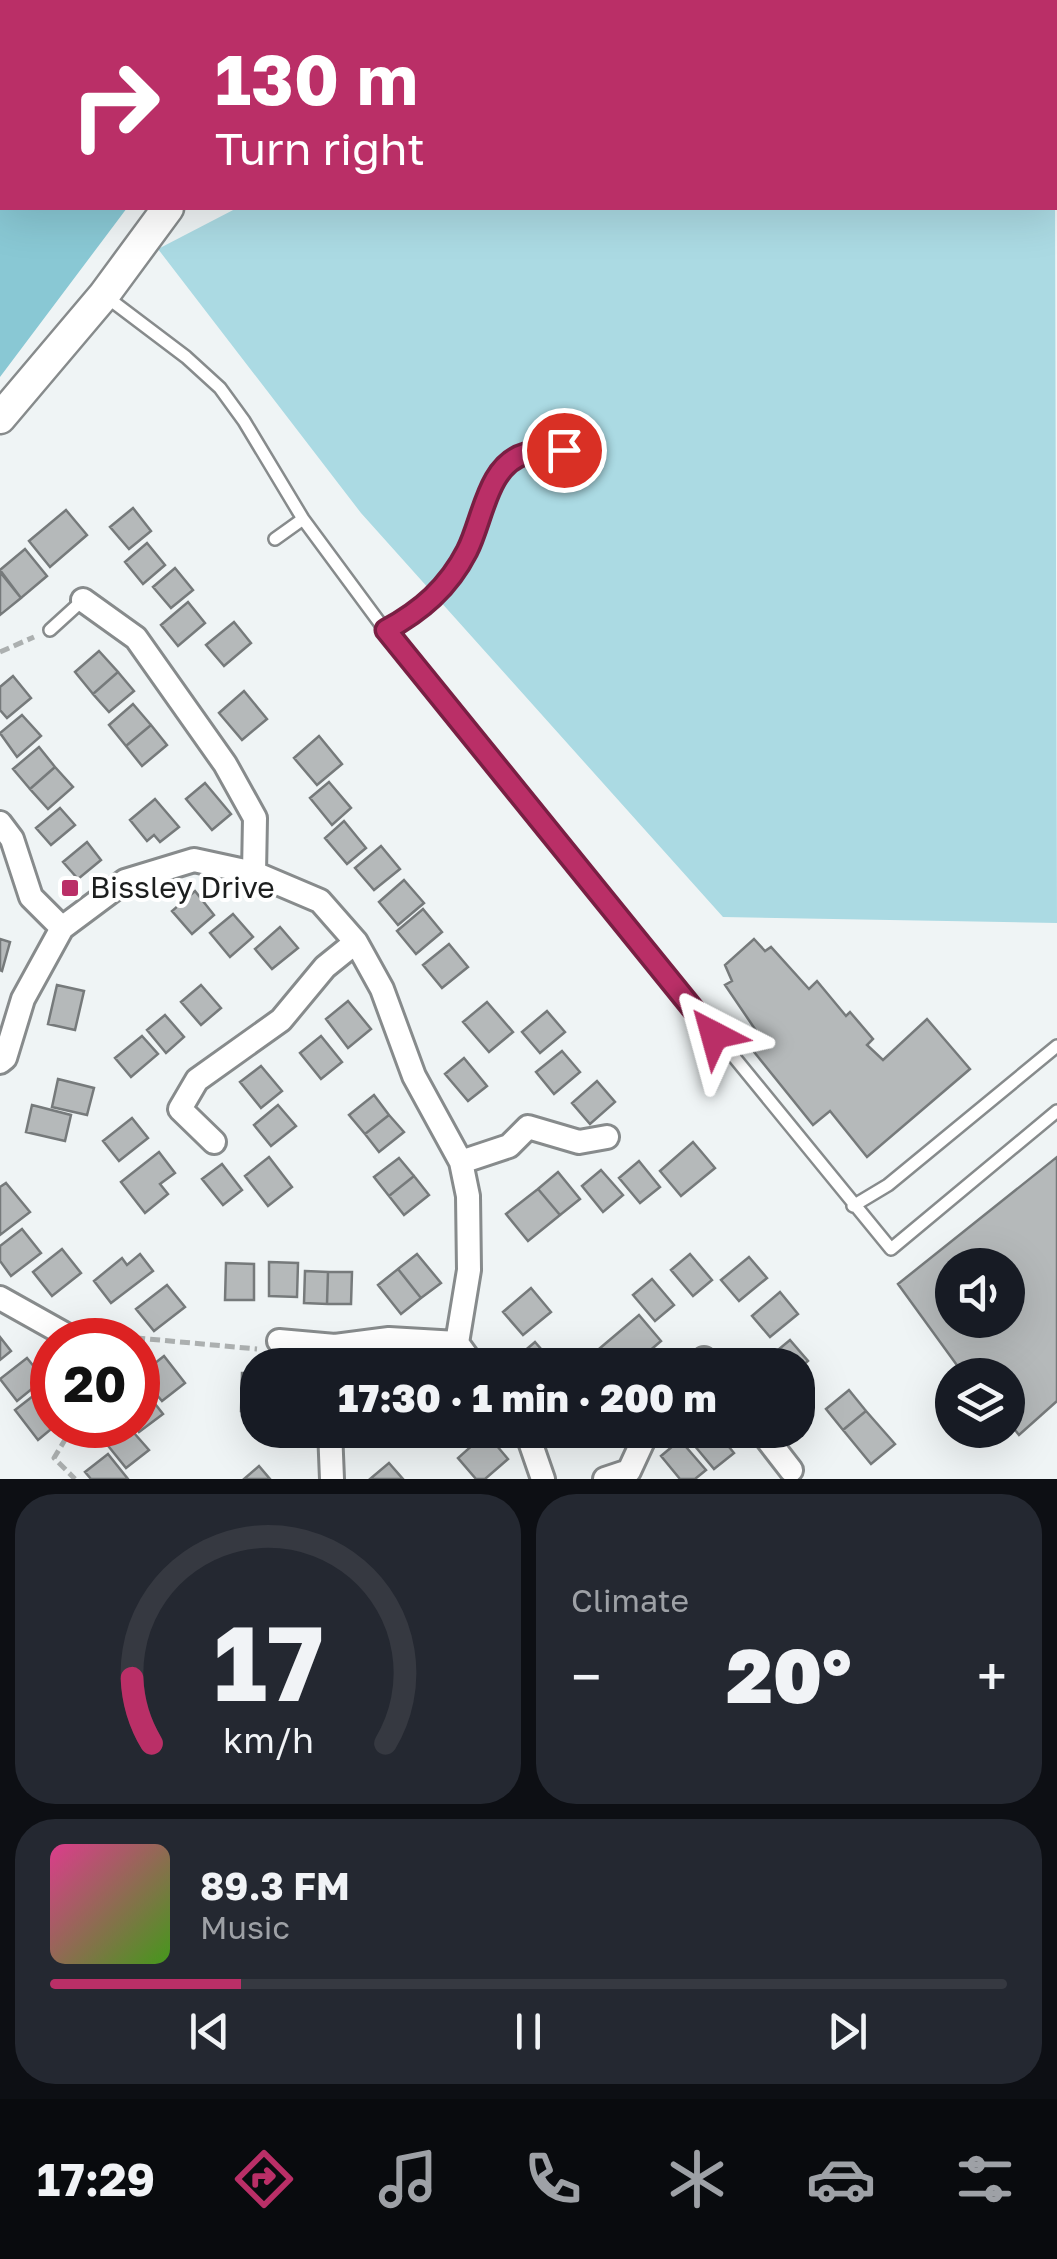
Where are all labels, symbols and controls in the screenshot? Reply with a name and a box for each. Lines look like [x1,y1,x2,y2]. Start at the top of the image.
text: 130 m [215,36,418,120]
icon: right [50,40,180,170]
text: Turn right [215,121,425,175]
pin [522,408,607,493]
icon: arrive [537,423,592,478]
place label: Bissley Drive [90,869,275,905]
marker: Bissley Drive [59,877,81,899]
position arrow [662,983,766,1087]
map controls [935,1248,1025,1448]
button: sound [935,1248,1025,1338]
speed limit sign: 20 [30,1318,160,1448]
button: layers [935,1358,1025,1448]
text: 17:30 · 1 min · 200 m [338,1375,717,1420]
text: Climate [571,1581,689,1619]
text: 17 [213,1599,323,1724]
text: 20° [726,1629,852,1720]
text: − [571,1643,601,1709]
text: + [977,1643,1007,1709]
text: km/h [223,1718,313,1761]
text: 89.3 FM [200,1863,350,1908]
text: Music [200,1908,290,1946]
icon: previous [182,2004,237,2059]
icon: pause [501,2004,556,2059]
icon: next [820,2004,875,2059]
icon: directions [229,2144,299,2214]
icon: music [373,2144,443,2214]
icon: phone [518,2144,588,2214]
icon: climate [662,2144,732,2214]
icon: car [806,2144,876,2214]
icon: filters [950,2144,1020,2214]
text: 17:29 [37,2152,155,2206]

